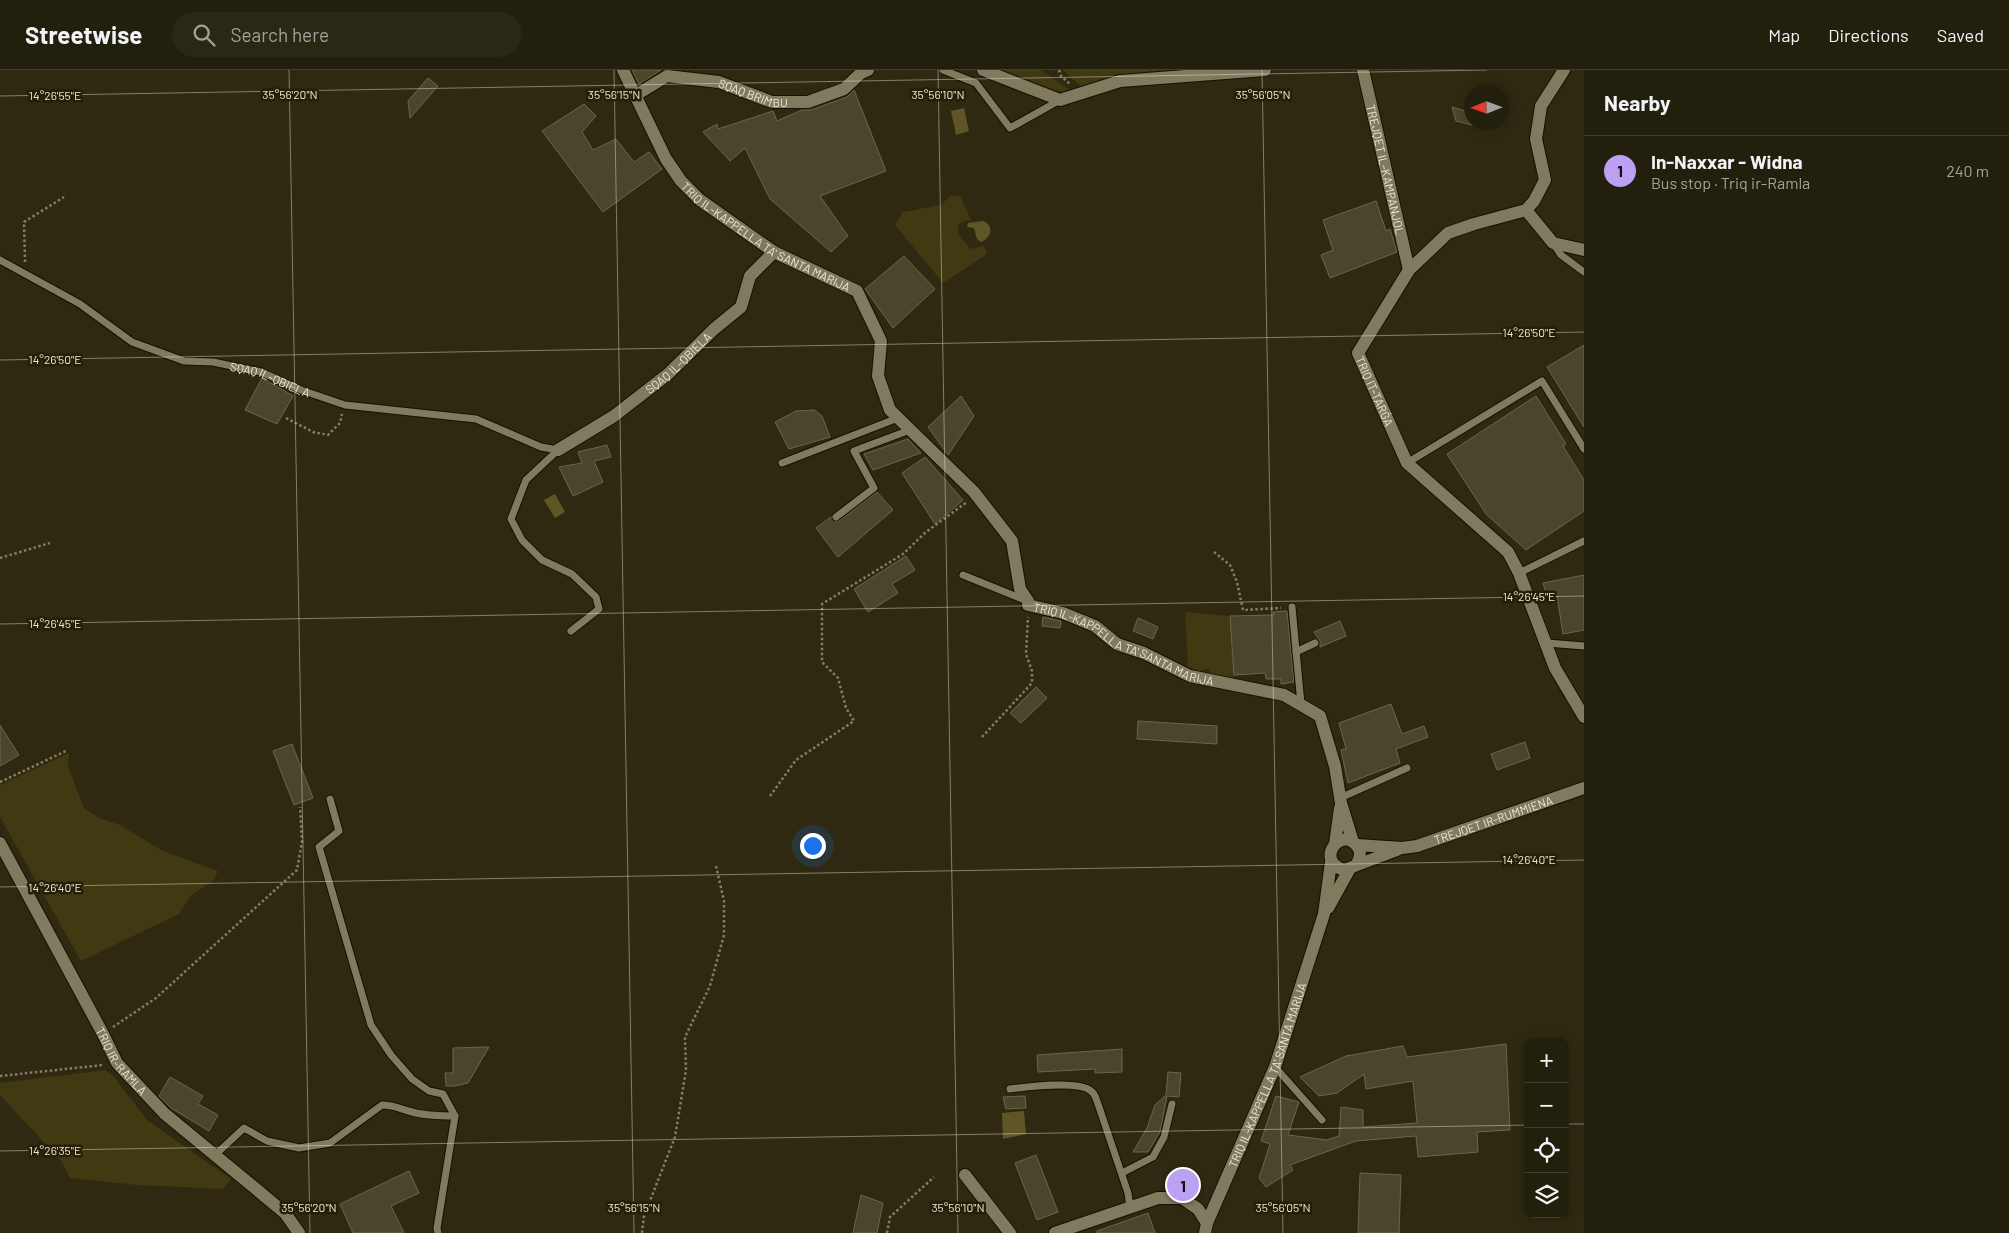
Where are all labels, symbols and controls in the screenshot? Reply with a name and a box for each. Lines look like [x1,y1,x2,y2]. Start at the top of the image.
search box [172,12,522,57]
text: Streetwise [25,20,142,49]
icon: search [190,21,218,49]
text: Search here [230,23,329,46]
text: Map [1768,24,1800,46]
text: Directions [1828,24,1909,46]
text: Saved [1937,24,1984,46]
street label: SQAQ BRIMBU [717,76,788,109]
north arrow [1464,85,1509,130]
text: 35°56'20"N [262,87,318,101]
text: 35°56'15"N [588,87,640,101]
text: 35°56'10"N [911,87,965,101]
text: 35°56'05"N [1235,87,1291,101]
text: 14°26'55"E [29,88,81,102]
text: Nearby [1604,90,1670,115]
street label: TREJQET IL-KAMPANJOL [1364,103,1408,236]
text: In-Naxxar - Widna [1651,150,1803,173]
text: 1 [1617,161,1623,180]
text: 240 m [1946,161,1989,180]
text: Bus stop · Triq ir-Ramla [1651,173,1810,192]
street label: TRIQ IL-KAPPELLA TA' SANTA MARIJA [679,179,853,294]
text: 14°26'50"E [1503,325,1555,339]
street label: SQAQ IL-QBIELA [642,329,714,396]
text: 14°26'50"E [29,352,81,366]
street label: TRIQ IT-TARĠA [1353,354,1397,428]
street label: SQAQ IL-QBIELA [229,359,312,400]
text: 14°26'45"E [1503,589,1555,603]
street label: TRIQ IL-KAPPELLA TA' SANTA MARIJA [1032,599,1215,688]
text: 14°26'45"E [29,616,81,630]
street label: TREJQET IR-RUMMIENA [1432,792,1555,847]
your location [800,833,826,859]
text: 14°26'40"E [1502,852,1556,866]
text: 14°26'40"E [28,880,82,894]
street label: TRIQ IL-KAPPELLA TA' SANTA MARIJA [1225,981,1309,1169]
street label: TRIQ IR-RAMLA [93,1024,150,1098]
map controls [1524,1038,1569,1218]
button: + [1524,1038,1569,1083]
button: − [1524,1083,1569,1128]
button: locate [1524,1128,1569,1173]
text: 14°26'35"E [29,1143,81,1157]
pin: 1 [1167,1166,1199,1204]
button: layers [1524,1173,1569,1218]
text: 35°56'20"N [281,1200,337,1214]
text: 35°56'15"N [608,1200,660,1214]
text: 35°56'10"N [931,1200,985,1214]
text: 35°56'05"N [1255,1200,1311,1214]

